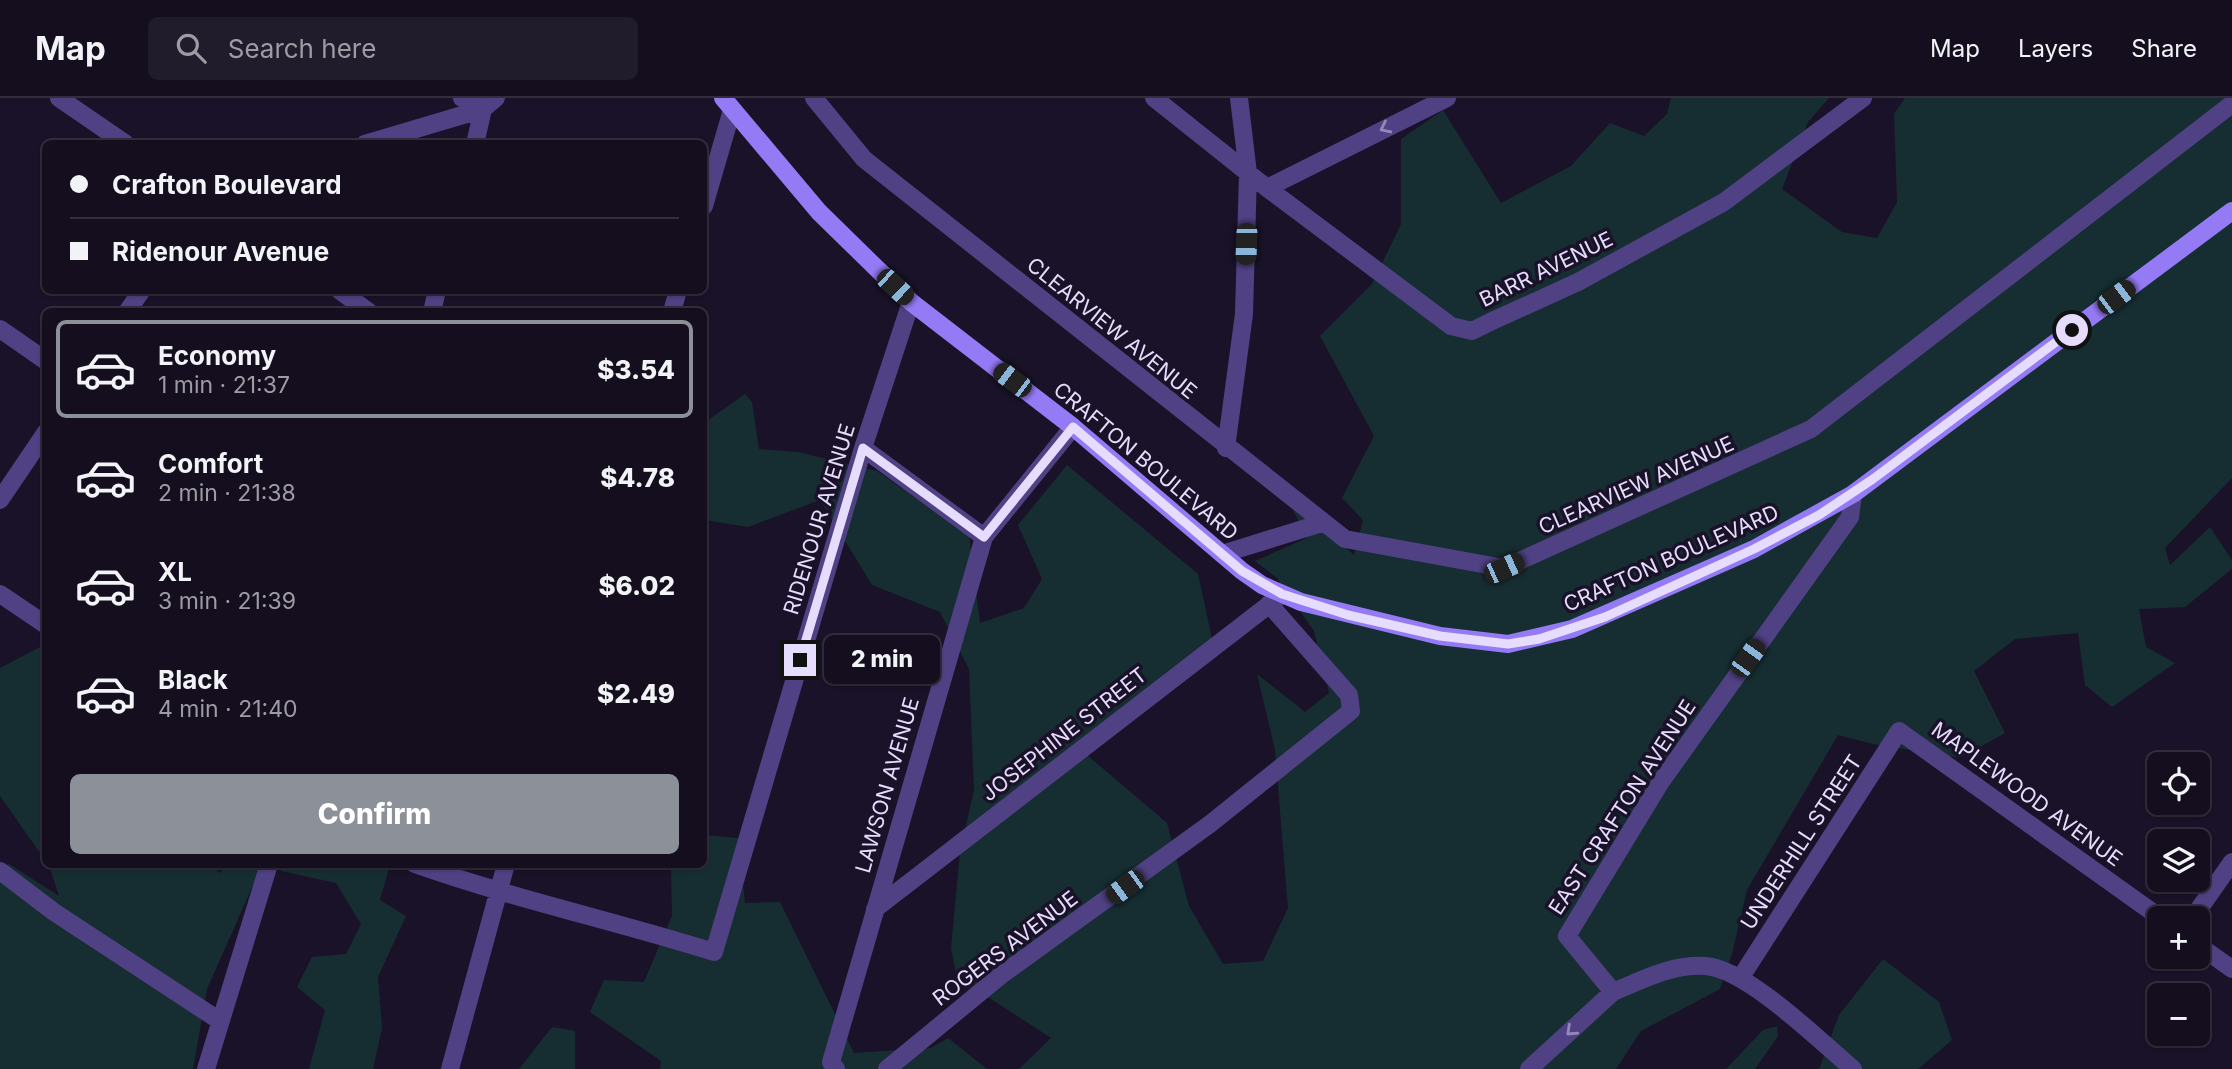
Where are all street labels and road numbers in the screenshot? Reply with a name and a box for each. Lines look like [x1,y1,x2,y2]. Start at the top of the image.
street label: BARR AVENUE [1475,226,1617,312]
street label: CLEARVIEW AVENUE [1022,252,1202,404]
street label: CRAFTON BOULEVARD [1049,377,1243,545]
street label: RIDENOUR AVENUE [778,421,860,617]
street label: CLEARVIEW AVENUE [1535,431,1737,539]
street label: CRAFTON BOULEVARD [1560,499,1782,617]
street label: JOSEPHINE STREET [977,662,1151,806]
street label: LAWSON AVENUE [850,694,924,876]
street label: EAST CRAFTON AVENUE [1543,695,1701,919]
street label: MAPLEWOOD AVENUE [1927,716,2127,872]
street label: UNDERHILL STREET [1735,750,1867,934]
street label: ROGERS AVENUE [928,885,1082,1011]

